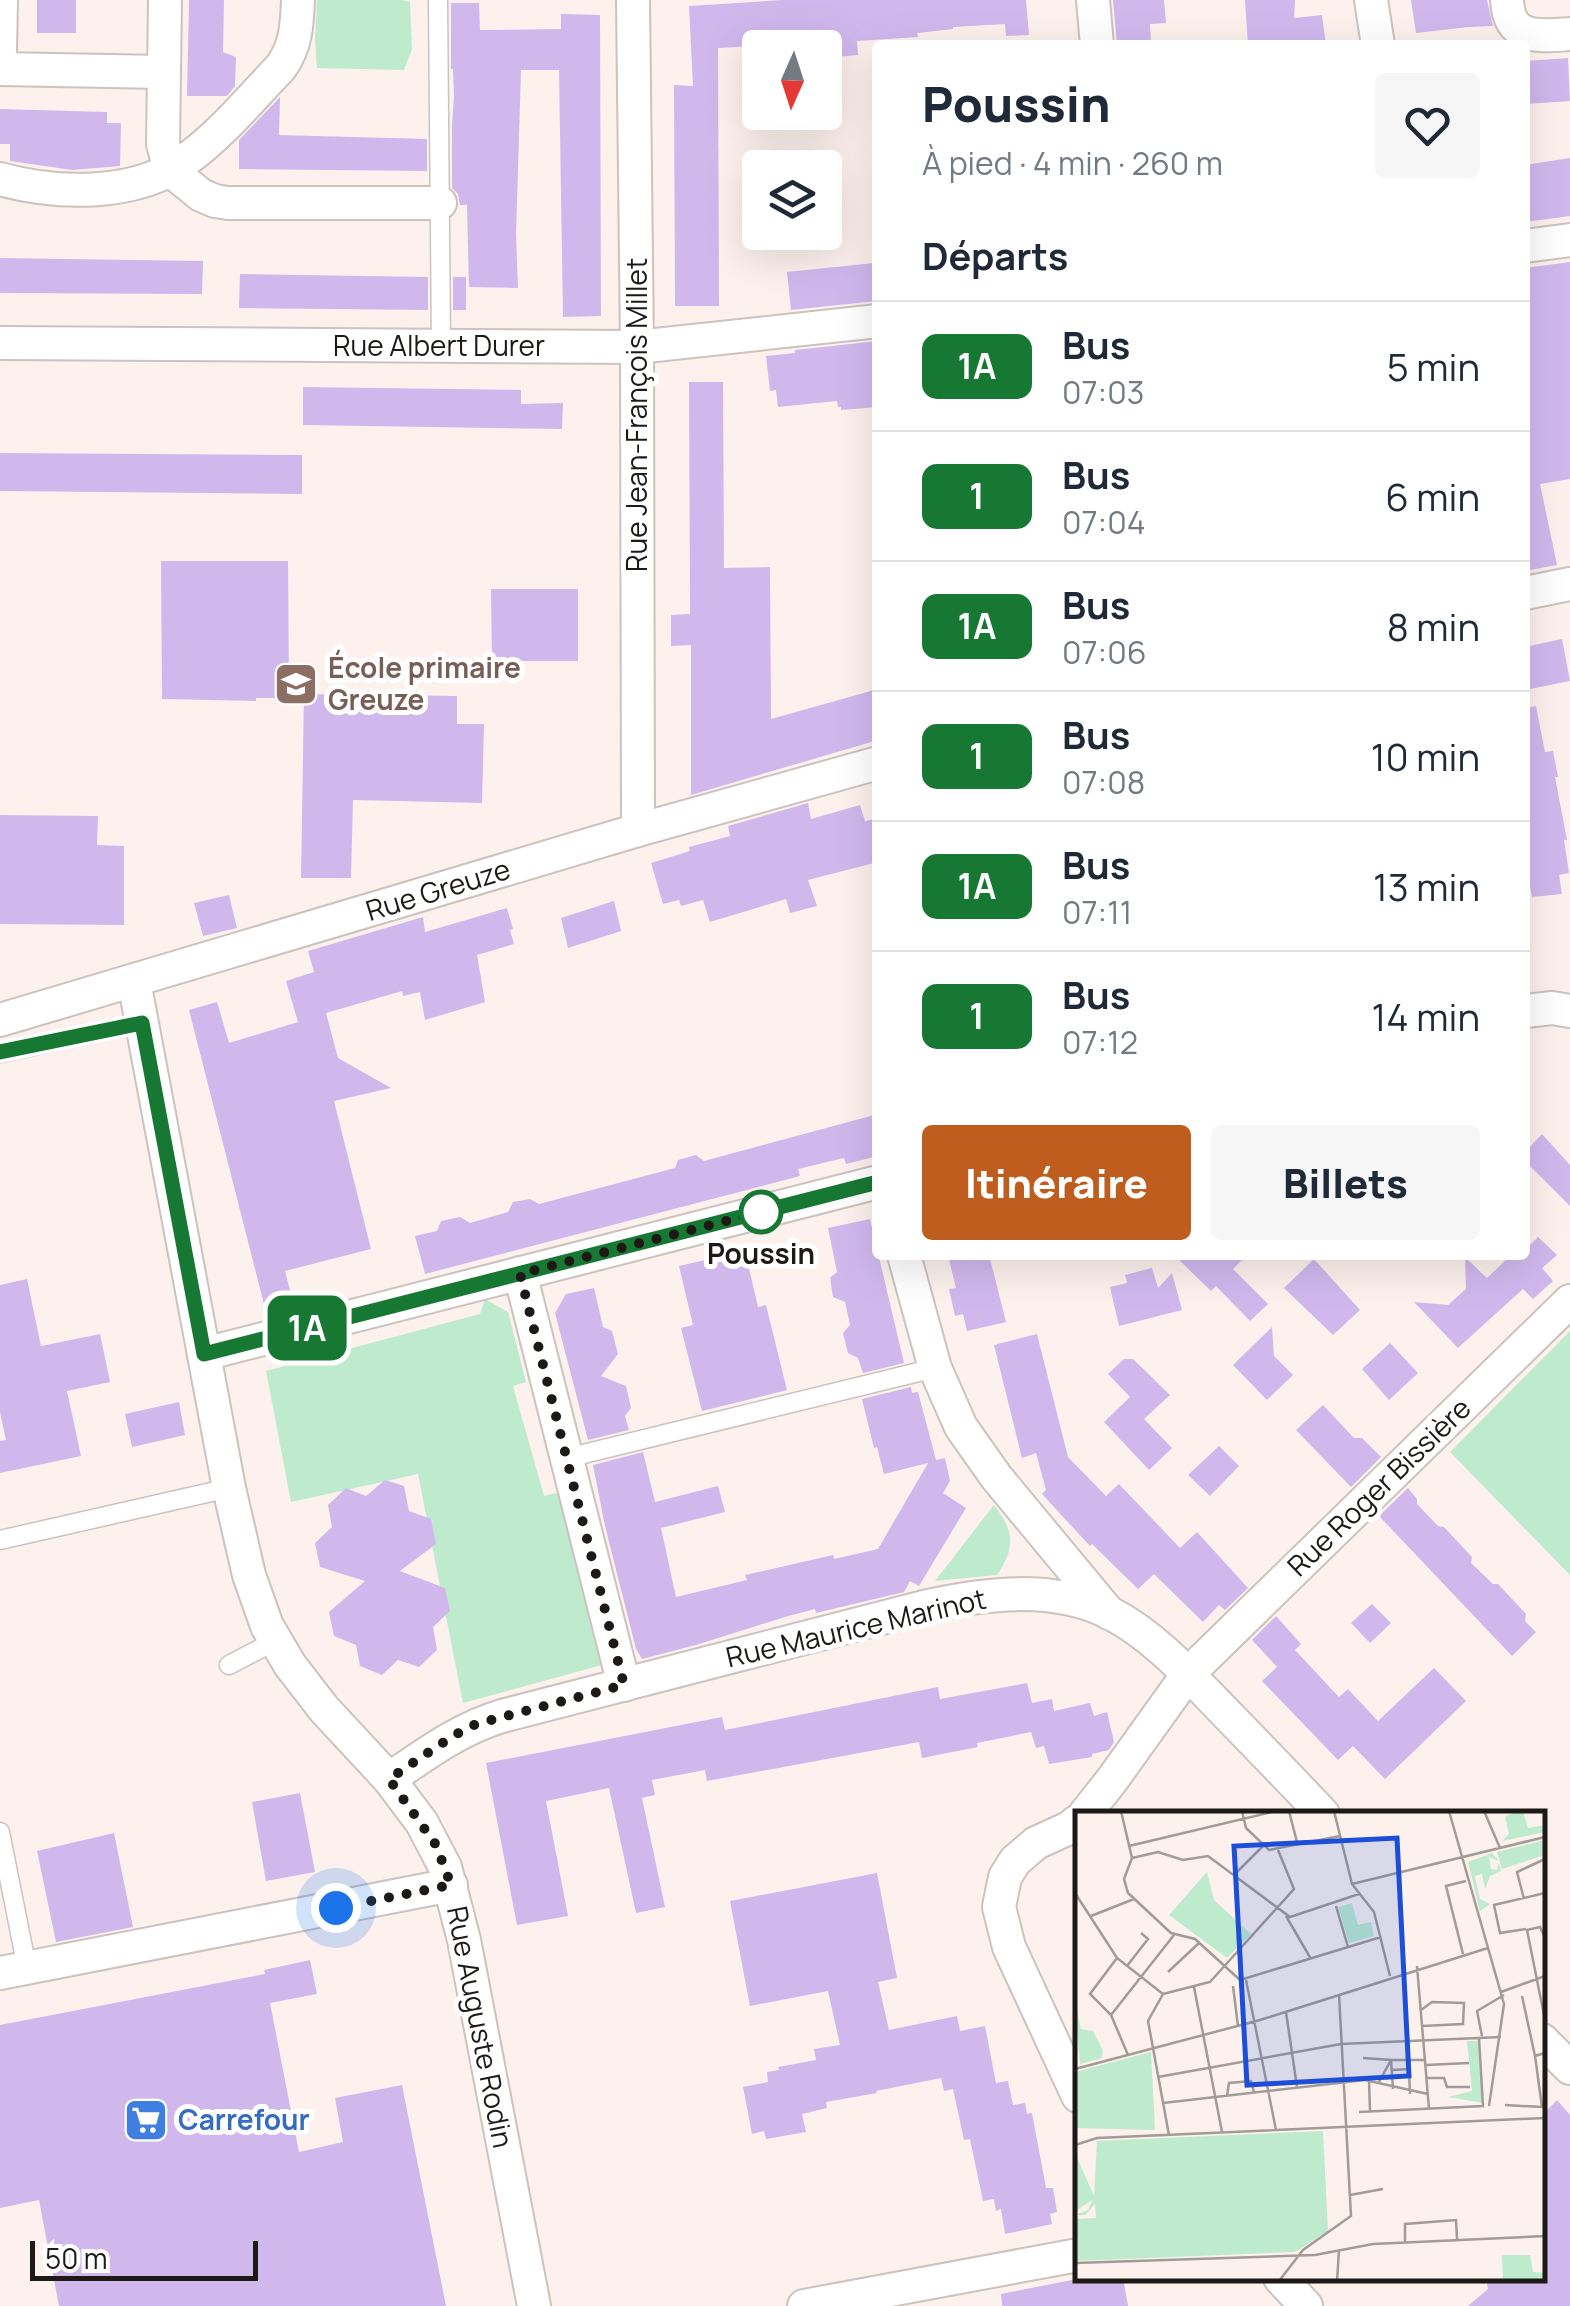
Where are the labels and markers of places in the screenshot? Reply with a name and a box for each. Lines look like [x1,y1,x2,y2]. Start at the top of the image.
place label: École primaire Greuze [328,648,521,718]
school or university icon: École primaire Greuze [273,661,319,707]
marker: Poussin [740,1191,782,1233]
place label: Poussin [707,1234,815,1272]
supermarket icon: Carrefour [123,2097,169,2143]
place label: Carrefour [178,2100,310,2138]

